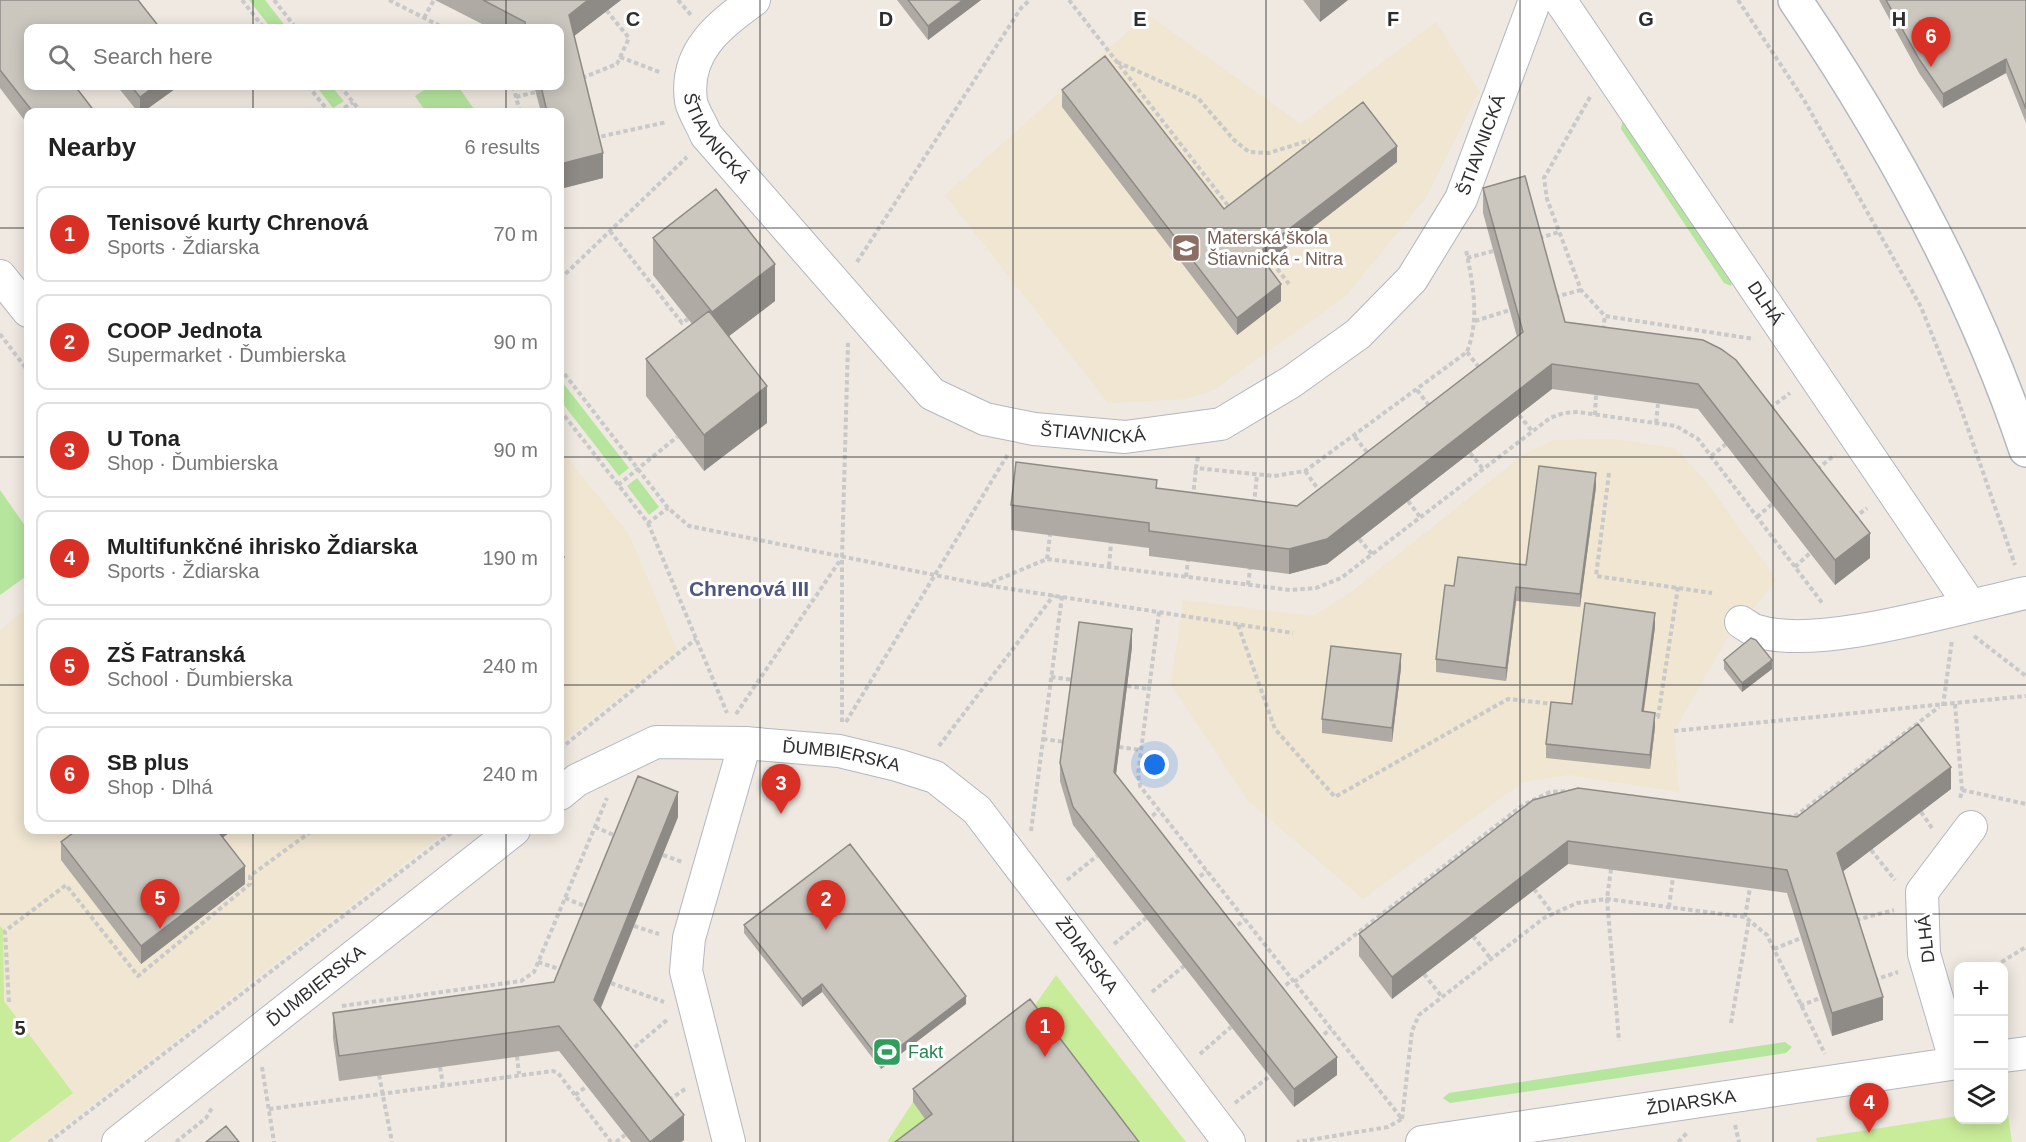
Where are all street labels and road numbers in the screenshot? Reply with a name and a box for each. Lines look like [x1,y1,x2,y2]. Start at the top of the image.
street label: ŠTIAVNICKÁ [680,92,753,187]
street label: ŠTIAVNICKÁ [1452,92,1509,198]
street label: DLHÁ [1744,277,1787,328]
street label: ŠTIAVNICKÁ [1039,419,1147,447]
street label: ĎUMBIERSKA [782,736,902,775]
street label: ŽDIARSKA [1052,913,1122,997]
street label: DLHÁ [1914,914,1938,964]
street label: ĎUMBIERSKA [263,941,369,1031]
street label: ŽDIARSKA [1645,1086,1737,1119]

